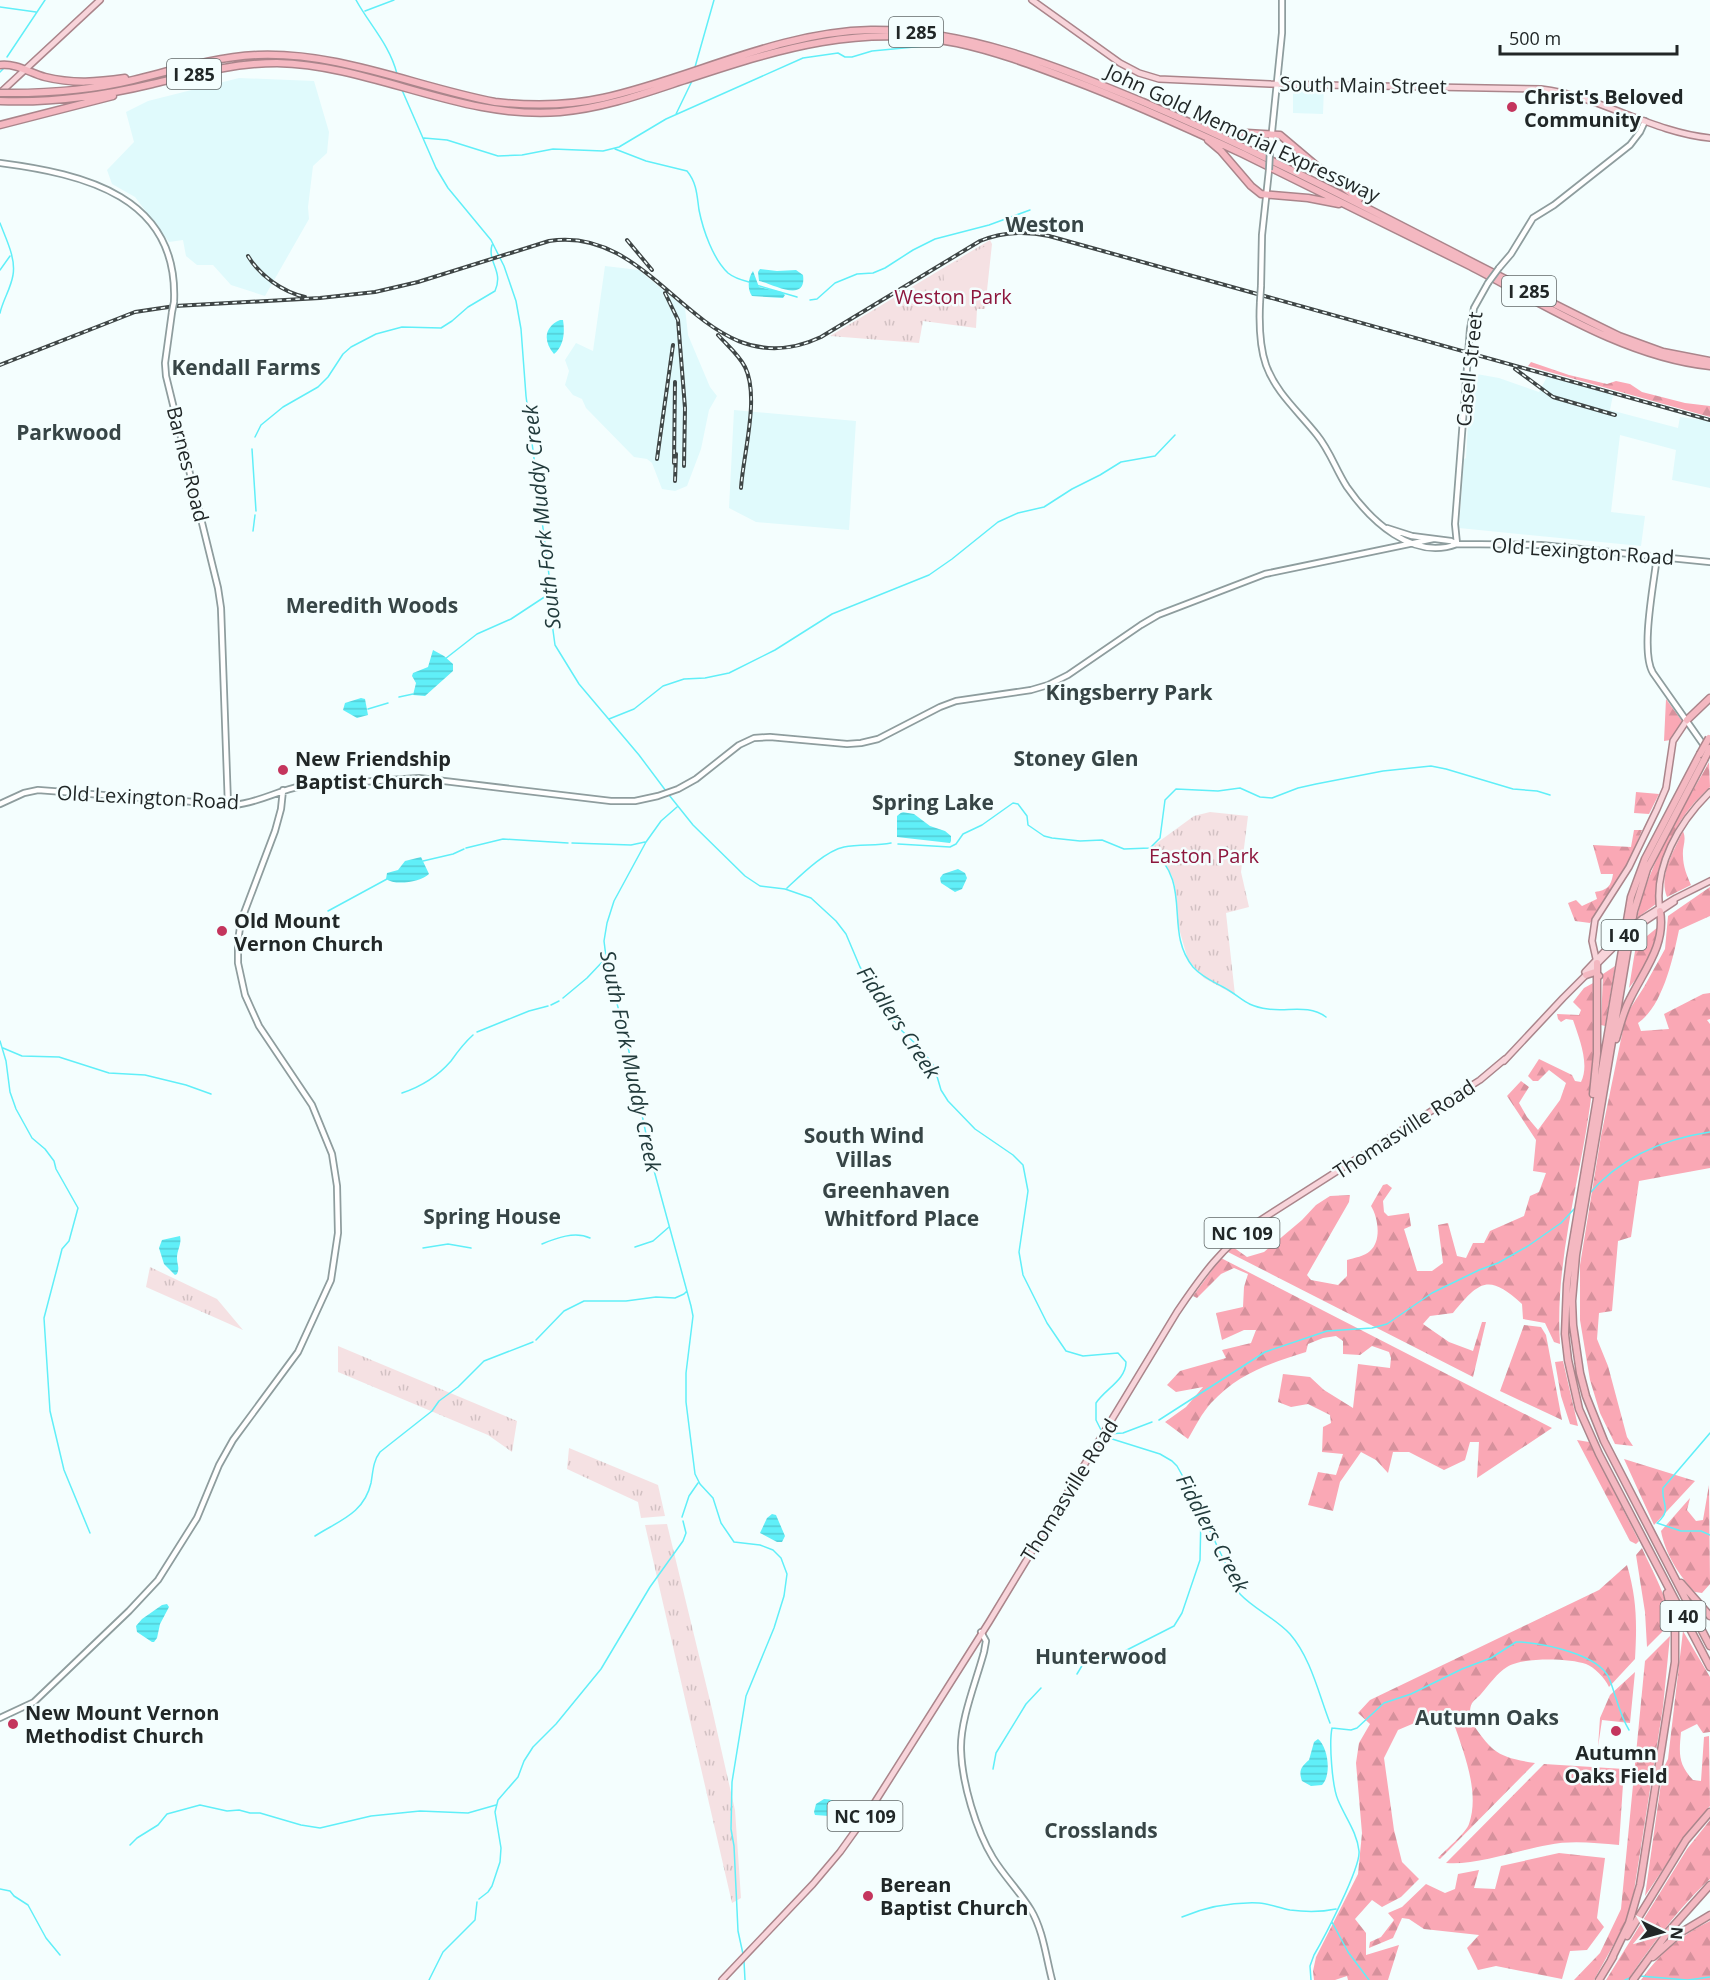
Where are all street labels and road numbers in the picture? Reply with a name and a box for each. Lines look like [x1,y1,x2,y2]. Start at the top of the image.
road number: I 285 [889,17,943,47]
street label: John Gold Memorial Expressway [1100,57,1385,209]
road number: I 285 [167,59,221,89]
street label: South Main Street [1279,70,1447,100]
road number: I 285 [1502,276,1556,306]
street label: Casell Street [1450,310,1488,428]
street label: Barnes Road [161,403,215,525]
street label: Old Lexington Road [1491,531,1675,571]
street label: Old Lexington Road [56,779,240,815]
road number: I 40 [1602,920,1646,950]
street label: Thomasville Road [1328,1073,1480,1185]
road number: NC 109 [1204,1218,1280,1248]
street label: Thomasville Road [1014,1413,1124,1567]
road number: I 40 [1660,1601,1706,1631]
road number: NC 109 [828,1801,902,1831]

